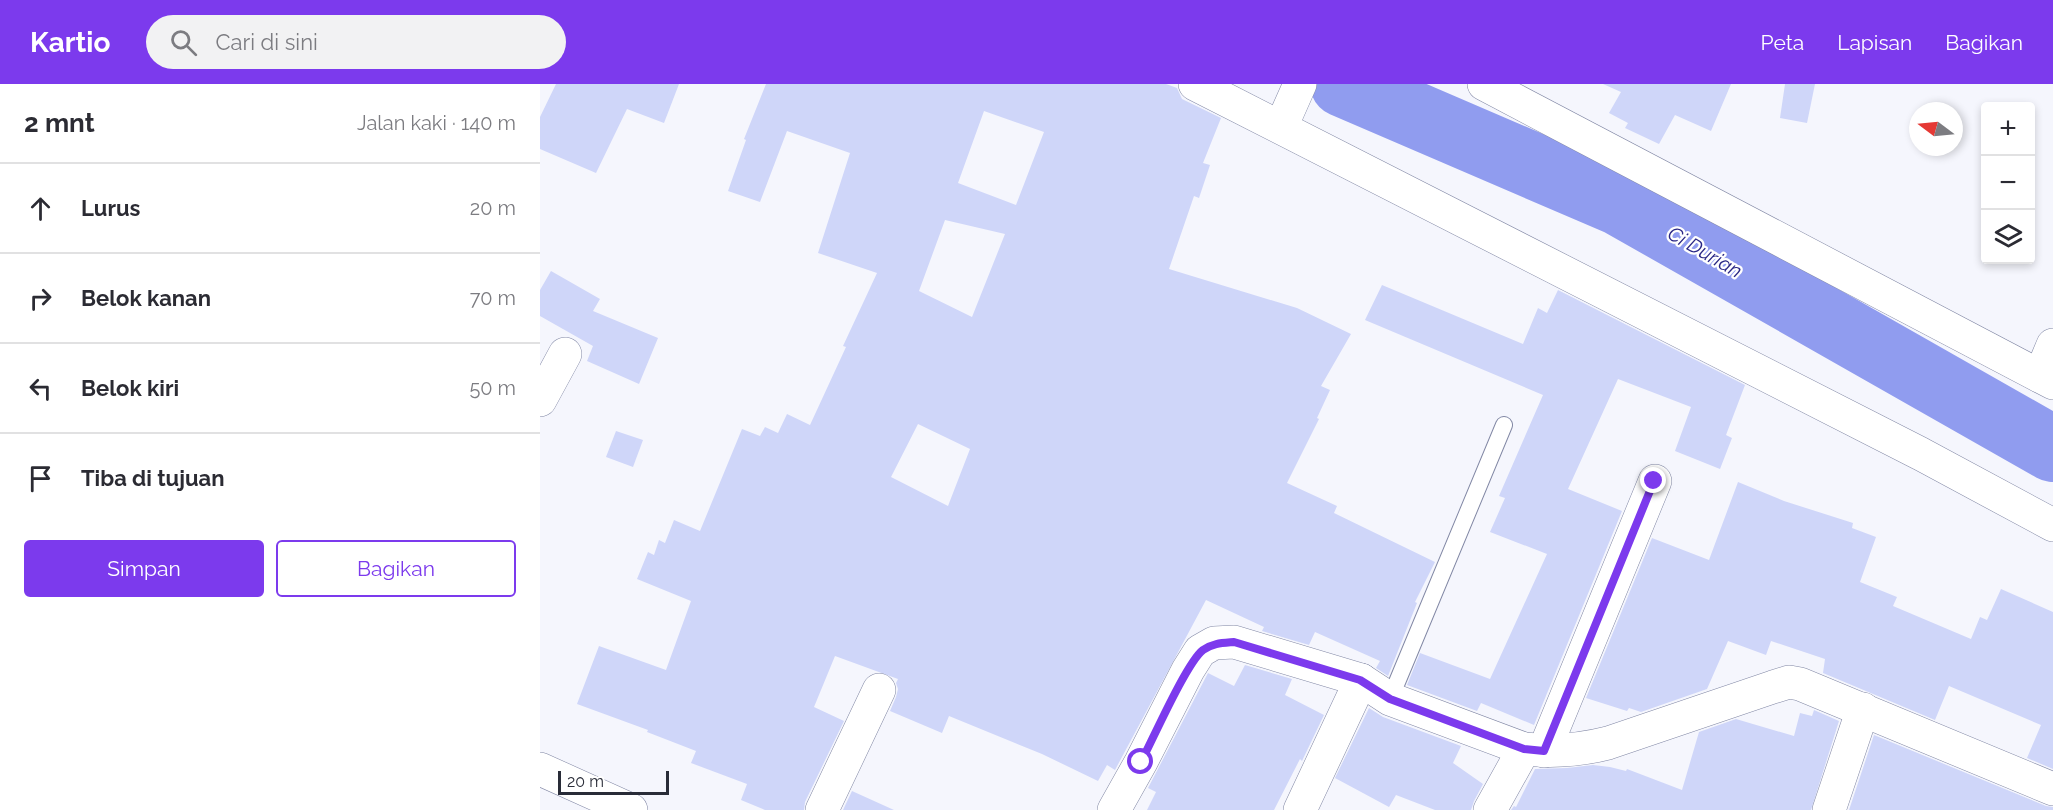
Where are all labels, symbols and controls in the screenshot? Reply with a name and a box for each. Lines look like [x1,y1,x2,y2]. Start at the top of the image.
search box [146,15,566,69]
text: Kartio [30,26,110,59]
icon: search [167,26,200,59]
text: Cari di sini [215,29,318,55]
text: Peta [1761,30,1804,55]
text: Lapisan [1837,30,1912,55]
text: Bagikan [1945,30,2023,55]
north arrow [1909,102,1963,156]
map controls [1981,102,2035,264]
button: + [1981,102,2035,156]
text: 2 mnt [24,108,95,138]
text: Jalan kaki · 140 m [357,111,516,135]
button: − [1981,156,2035,210]
icon: ahead [24,192,57,225]
text: Lurus [81,195,140,221]
text: 20 m [470,196,516,220]
button: layers [1981,210,2035,264]
water label: Ci Durian [1664,221,1746,283]
icon: right [24,282,57,315]
text: Belok kanan [81,285,211,311]
text: 70 m [470,286,516,310]
icon: left [24,372,57,405]
text: Belok kiri [81,375,179,401]
text: 50 m [469,376,516,400]
icon: arrive [24,462,57,495]
text: Tiba di tujuan [81,465,224,491]
route end [1640,467,1666,493]
button: Simpan [24,540,264,597]
button: Bagikan [276,540,516,597]
route start [1127,748,1153,774]
scale bar [558,768,669,796]
text: 20 m [567,772,604,791]

